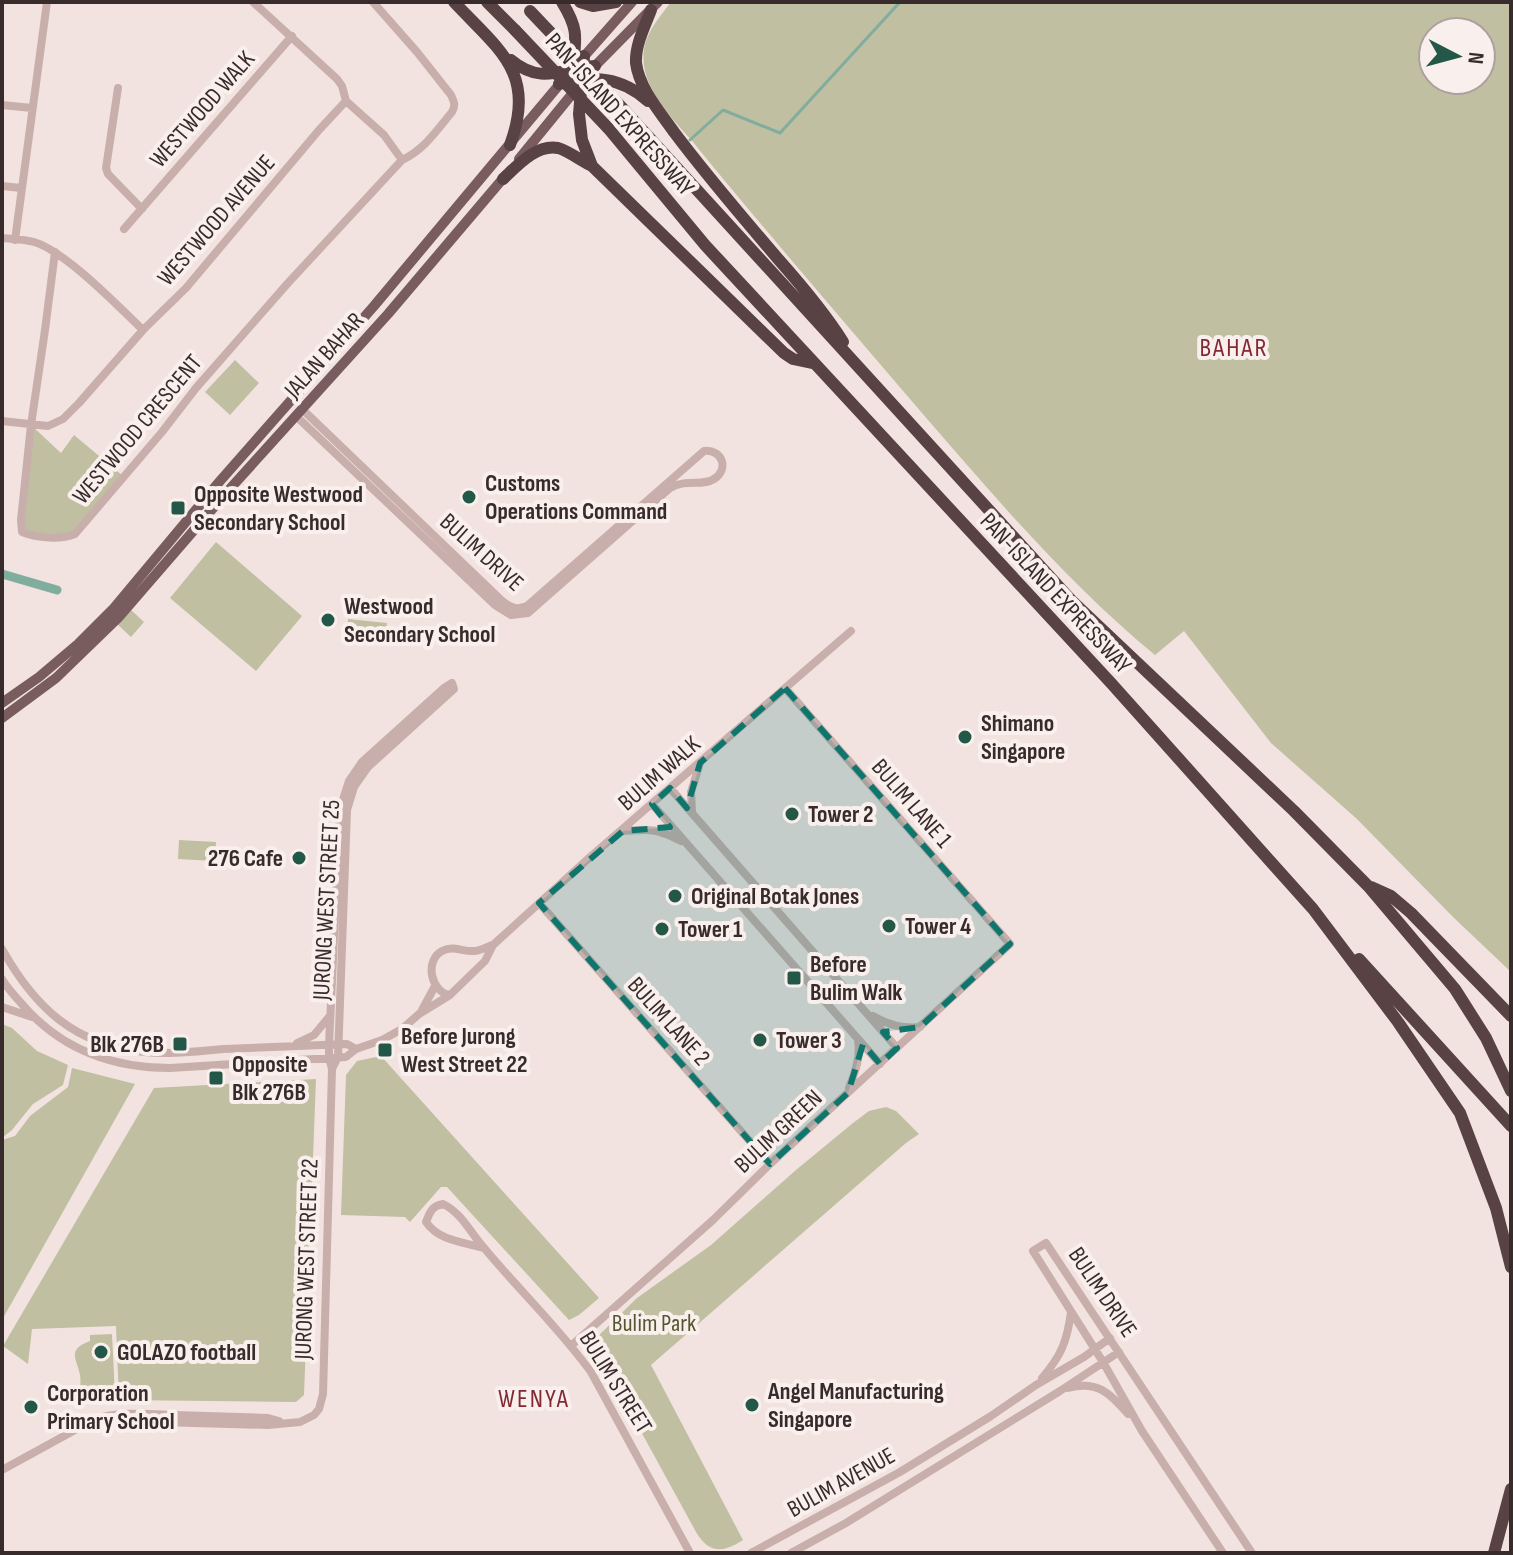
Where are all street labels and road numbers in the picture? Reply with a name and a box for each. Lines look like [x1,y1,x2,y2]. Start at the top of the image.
street label: PAN-ISLAND EXPRESSWAY [539,27,700,202]
street label: WESTWOOD WALK [144,45,261,174]
street label: WESTWOOD AVENUE [151,149,281,292]
street label: JALAN BAHAR [278,307,370,405]
street label: WESTWOOD CRESCENT [66,348,209,510]
street label: BULIM DRIVE [434,507,530,598]
street label: PAN-ISLAND EXPRESSWAY [974,507,1137,680]
street label: BULIM WALK [612,730,706,817]
street label: BULIM LANE 1 [865,753,958,854]
street label: JURONG WEST STREET 25 [307,799,346,1002]
street label: BULIM LANE 2 [621,971,716,1072]
street label: BULIM GREEN [728,1083,828,1179]
street label: JURONG WEST STREET 22 [288,1158,324,1361]
street label: BULIM DRIVE [1062,1242,1143,1343]
street label: BULIM STREET [573,1326,658,1439]
street label: BULIM AVENUE [782,1441,900,1524]

